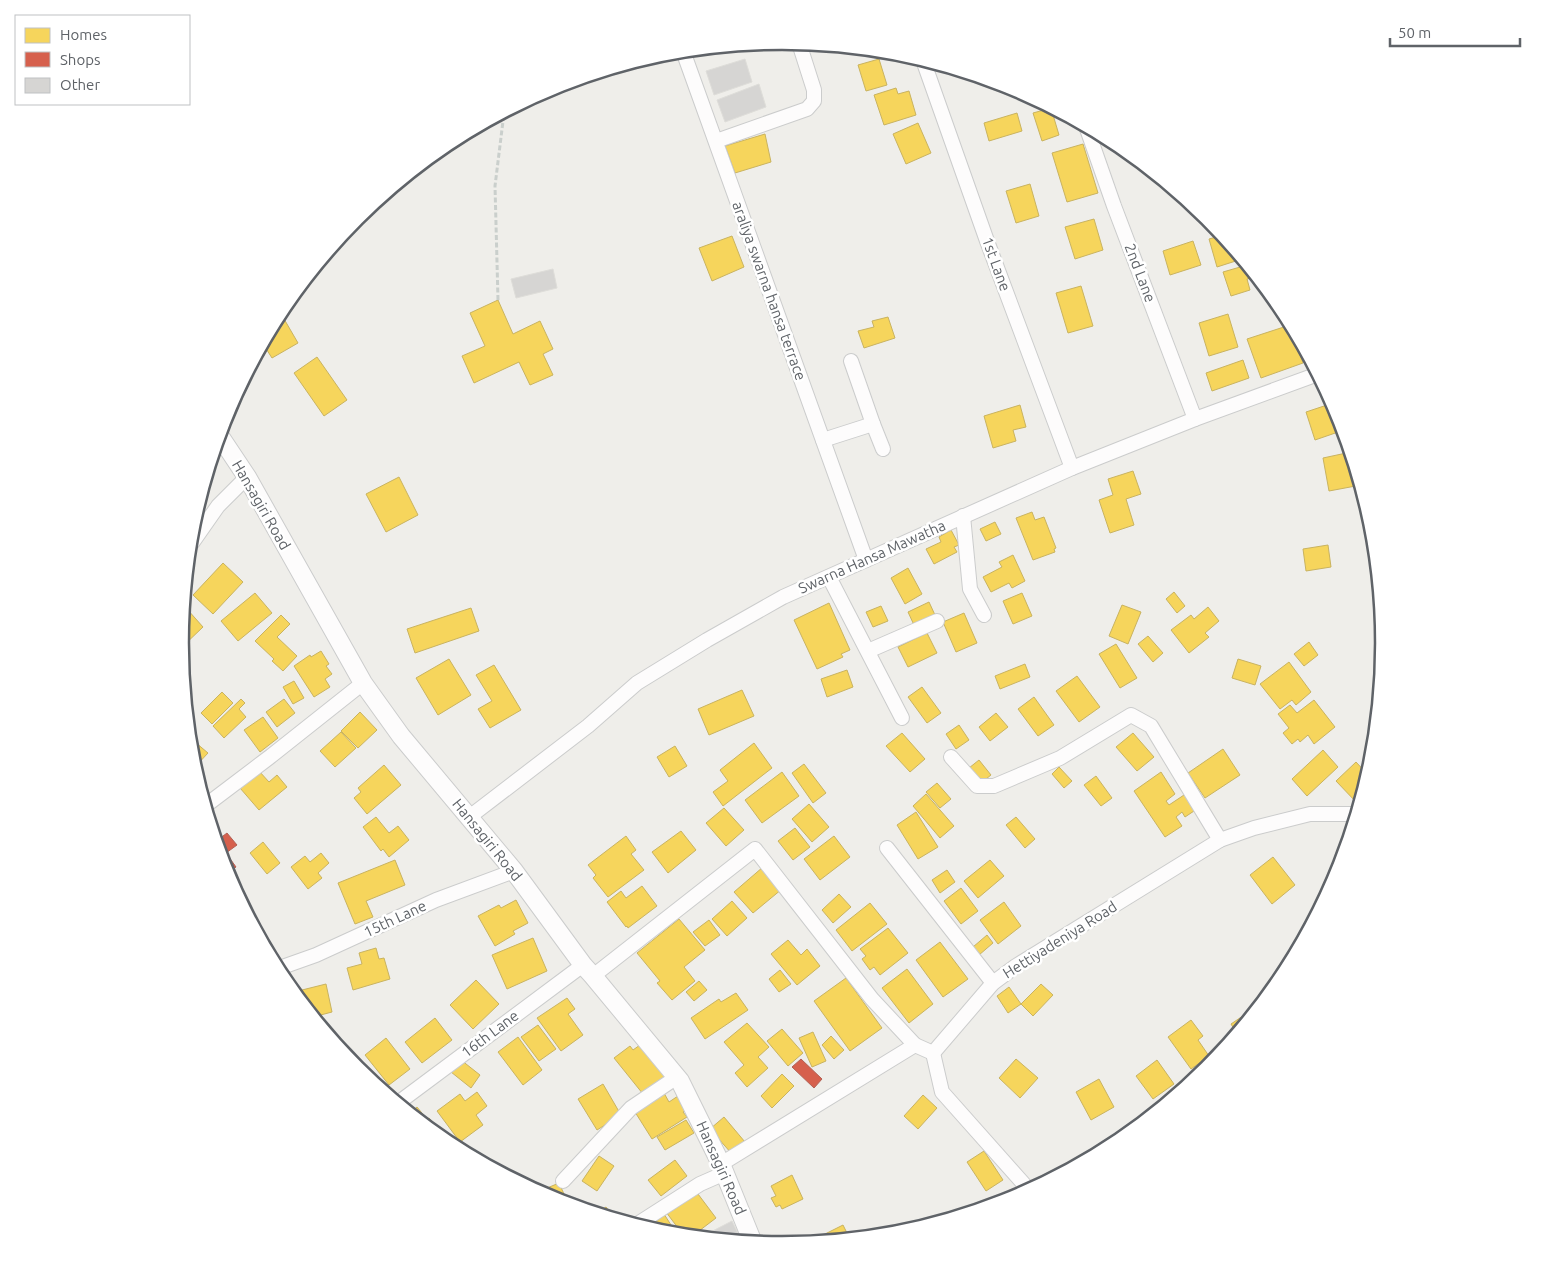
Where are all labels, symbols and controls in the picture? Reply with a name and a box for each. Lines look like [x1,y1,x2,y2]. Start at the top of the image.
legend [15,15,190,105]
scale bar [1390,15,1520,47]
text: 50 m [1398,24,1431,41]
text: Homes [60,26,107,43]
text: Shops [60,51,101,68]
text: Other [60,76,100,93]
street label: araliya swarna hansa terrace [729,199,810,383]
street label: 1st Lane [979,234,1014,293]
street label: 2nd Lane [1122,241,1159,305]
street label: Hansagiri Road [229,457,294,553]
street label: Swarna Hansa Mawatha [796,516,948,597]
street label: Hansagiri Road [449,795,526,884]
street label: 15th Lane [361,897,429,940]
street label: Hettiyadeniya Road [1000,898,1120,982]
street label: 16th Lane [458,1007,522,1061]
street label: Hansagiri Road [693,1118,750,1217]

